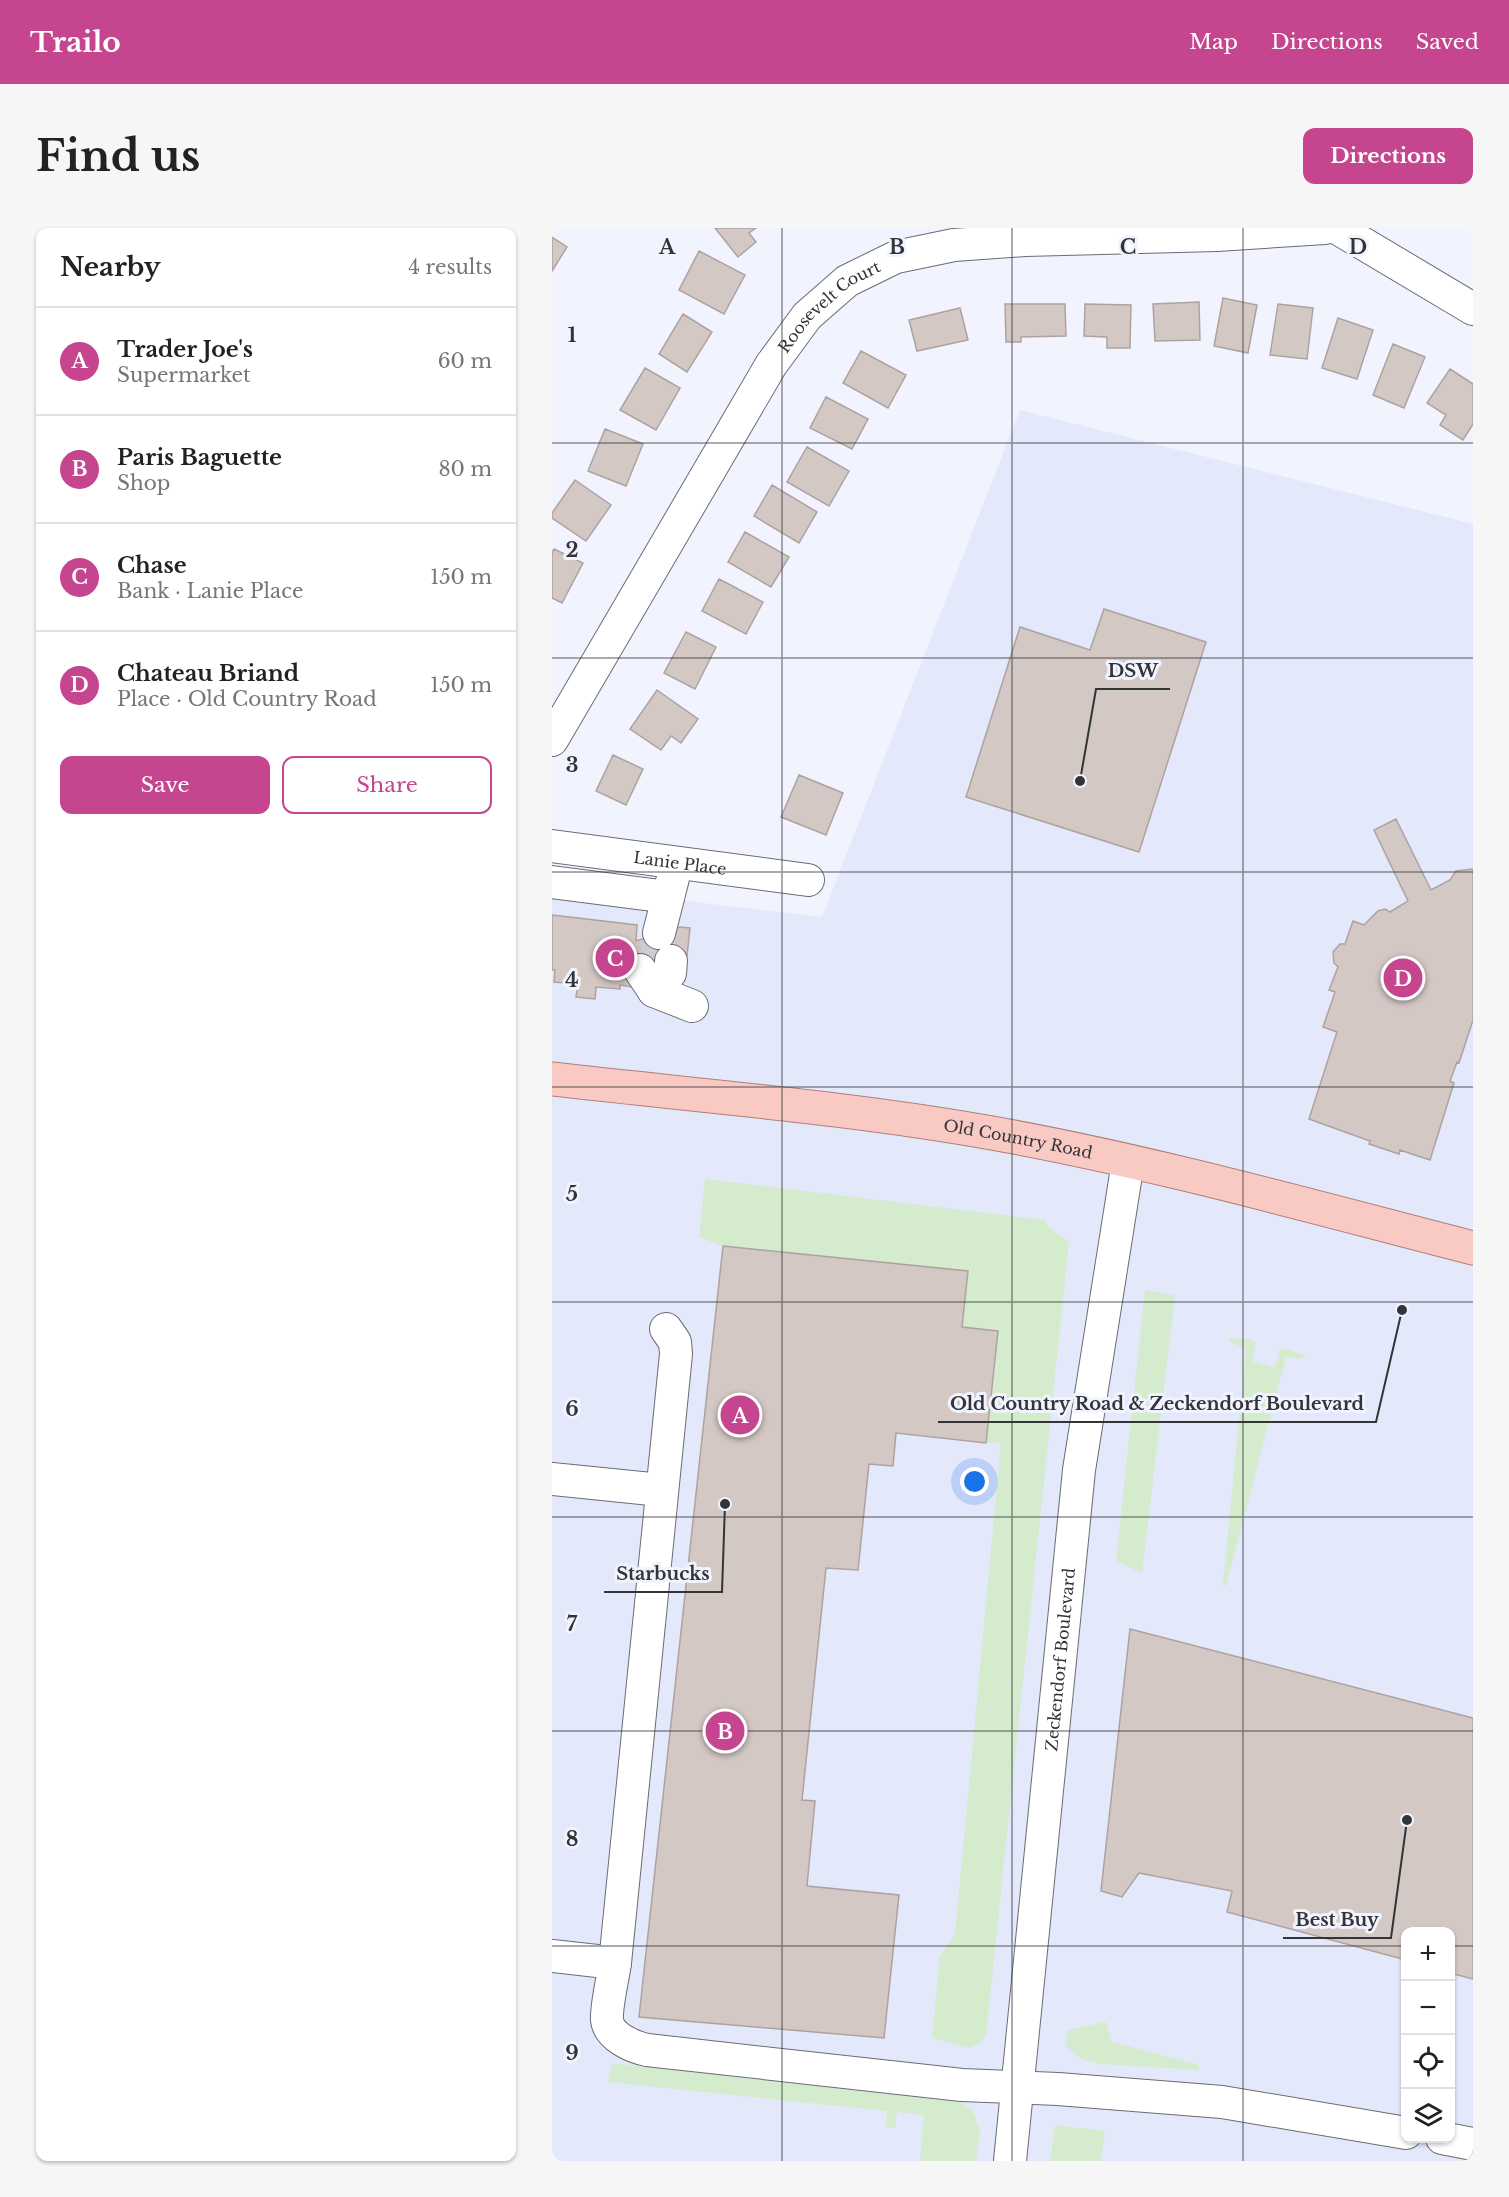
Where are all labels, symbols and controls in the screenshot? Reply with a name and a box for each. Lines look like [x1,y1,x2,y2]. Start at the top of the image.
text: Trailo [30,25,121,60]
text: Map [1189,29,1238,55]
text: Directions [1271,29,1383,55]
text: Saved [1416,29,1479,55]
button: Directions [1303,128,1473,184]
text: Find us [36,130,200,182]
text: A [658,235,676,259]
text: B [889,235,905,259]
text: C [1120,235,1136,259]
text: D [1349,235,1367,259]
text: Nearby [60,251,161,283]
text: 4 results [408,255,492,279]
street label: Roosevelt Court [773,256,883,357]
text: 1 [568,323,577,347]
text: Trader Joe's [117,336,253,363]
text: A [71,349,88,373]
text: 60 m [438,349,492,373]
text: Supermarket [117,363,251,387]
text: Paris Baguette [117,444,282,471]
text: B [72,457,87,481]
text: 80 m [438,457,492,481]
text: Shop [117,471,170,495]
text: 2 [565,538,579,562]
text: Chase [117,552,187,579]
text: C [71,565,88,589]
text: 150 m [430,565,492,589]
text: Bank · Lanie Place [117,579,303,603]
callout: DSW [1096,653,1170,689]
text: Chateau Briand [117,660,299,687]
text: DSW [1108,660,1159,682]
text: D [70,673,89,697]
text: 150 m [430,673,492,697]
text: Place · Old Country Road [117,687,377,711]
text: 3 [566,753,578,777]
button: Save [60,756,270,814]
button: Share [282,756,492,814]
street label: Lanie Place [632,847,728,879]
pin: C [596,936,634,980]
pin: D [1384,956,1422,1000]
text: 4 [565,968,579,992]
street label: Old Country Road [942,1115,1095,1163]
text: 5 [566,1182,578,1206]
callout: Old Country Road & Zeckendorf Boulevard [938,1386,1376,1422]
pin: A [720,1392,759,1438]
text: Old Country Road & Zeckendorf Boulevard [950,1393,1365,1415]
text: 6 [565,1397,579,1421]
your location [960,1467,989,1496]
callout: Starbucks [604,1556,722,1592]
text: Starbucks [616,1563,710,1585]
street label: Zeckendorf Boulevard [1041,1567,1079,1752]
text: 7 [567,1612,578,1636]
pin: B [706,1708,744,1754]
text: 8 [566,1827,578,1851]
callout: Best Buy [1283,1902,1391,1938]
text: Best Buy [1295,1909,1379,1931]
map controls [1401,1927,1455,2143]
button: + [1401,1927,1455,1981]
button: − [1401,1981,1455,2035]
button: locate [1401,2035,1455,2089]
text: 9 [565,2041,579,2065]
button: layers [1401,2089,1455,2143]

